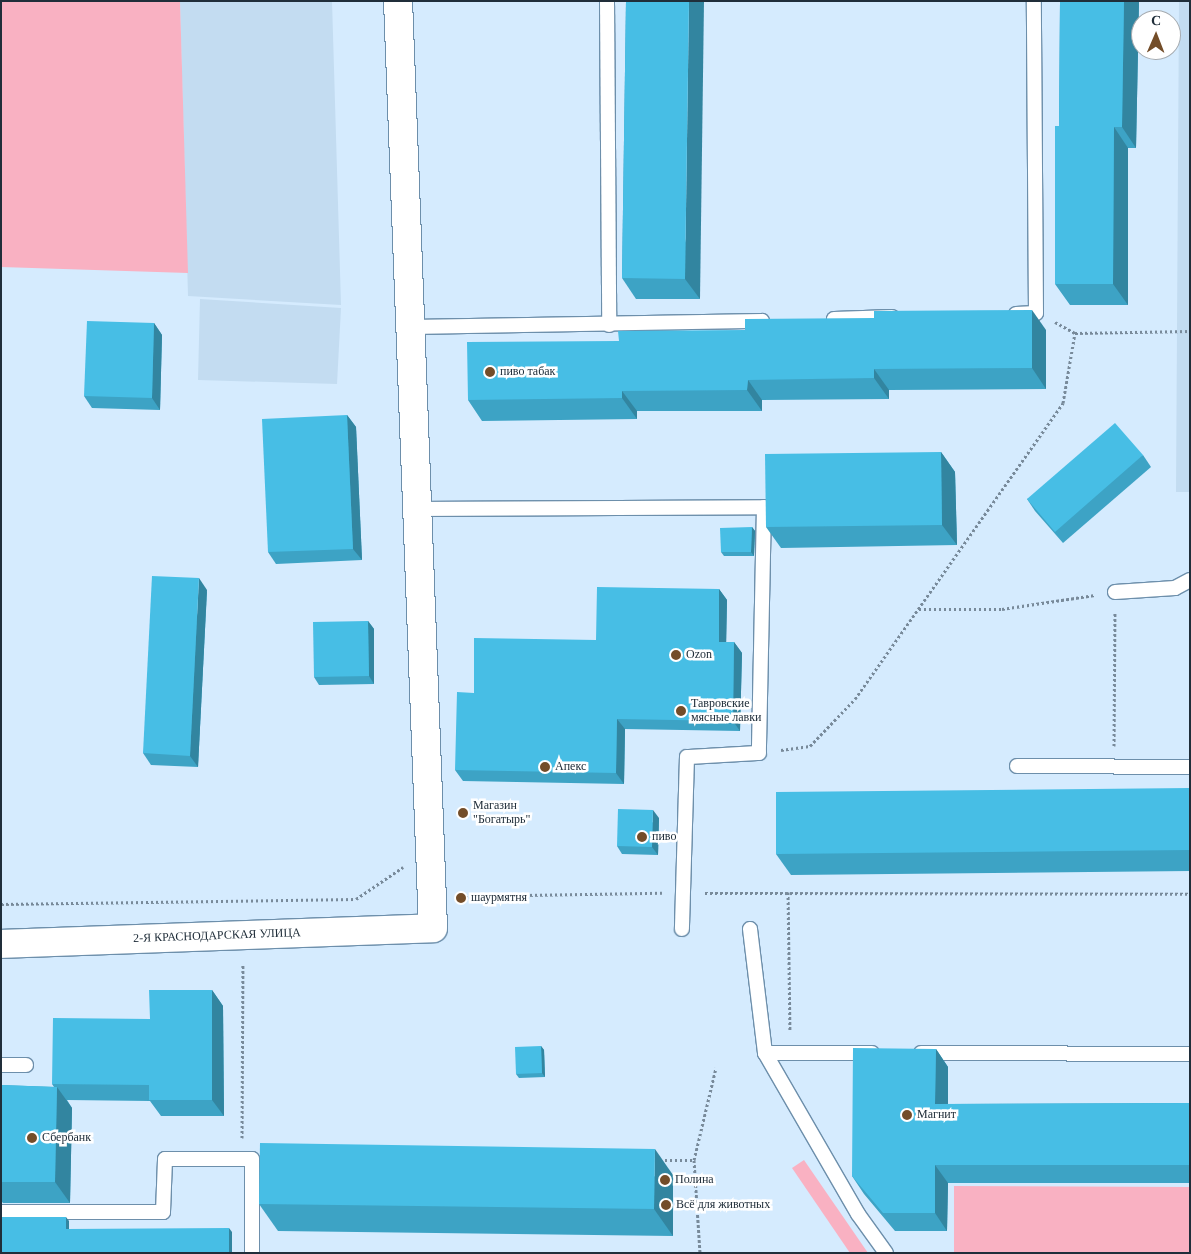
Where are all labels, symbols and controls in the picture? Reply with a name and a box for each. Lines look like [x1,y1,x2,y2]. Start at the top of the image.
north arrow [1131,10,1181,60]
text: С [1151,13,1161,28]
place label: пиво табак [500,365,555,379]
marker: пиво табак [484,366,496,378]
place label: Ozon [686,648,712,662]
marker: Ozon [670,649,682,661]
place label: Тавровские мясные лавки [691,697,761,725]
marker: Тавровские мясные лавки [675,705,687,717]
place label: Апекс [555,760,586,774]
marker: Апекс [539,761,551,773]
place label: Магазин "Богатырь" [473,799,530,827]
marker: Магазин "Богатырь" [457,807,469,819]
place label: пиво [652,830,676,844]
marker: пиво [636,831,648,843]
place label: шаурмятня [471,891,527,905]
marker: шаурмятня [455,892,467,904]
street label: 2-Я КРАСНОДАРСКАЯ УЛИЦА [133,926,301,946]
place label: Магнит [917,1108,956,1122]
marker: Магнит [901,1109,913,1121]
place label: Сбербанк [42,1131,91,1145]
marker: Сбербанк [26,1132,38,1144]
place label: Полина [675,1173,714,1187]
marker: Полина [659,1174,671,1186]
place label: Всё для животных [676,1198,770,1212]
marker: Всё для животных [660,1199,672,1211]

